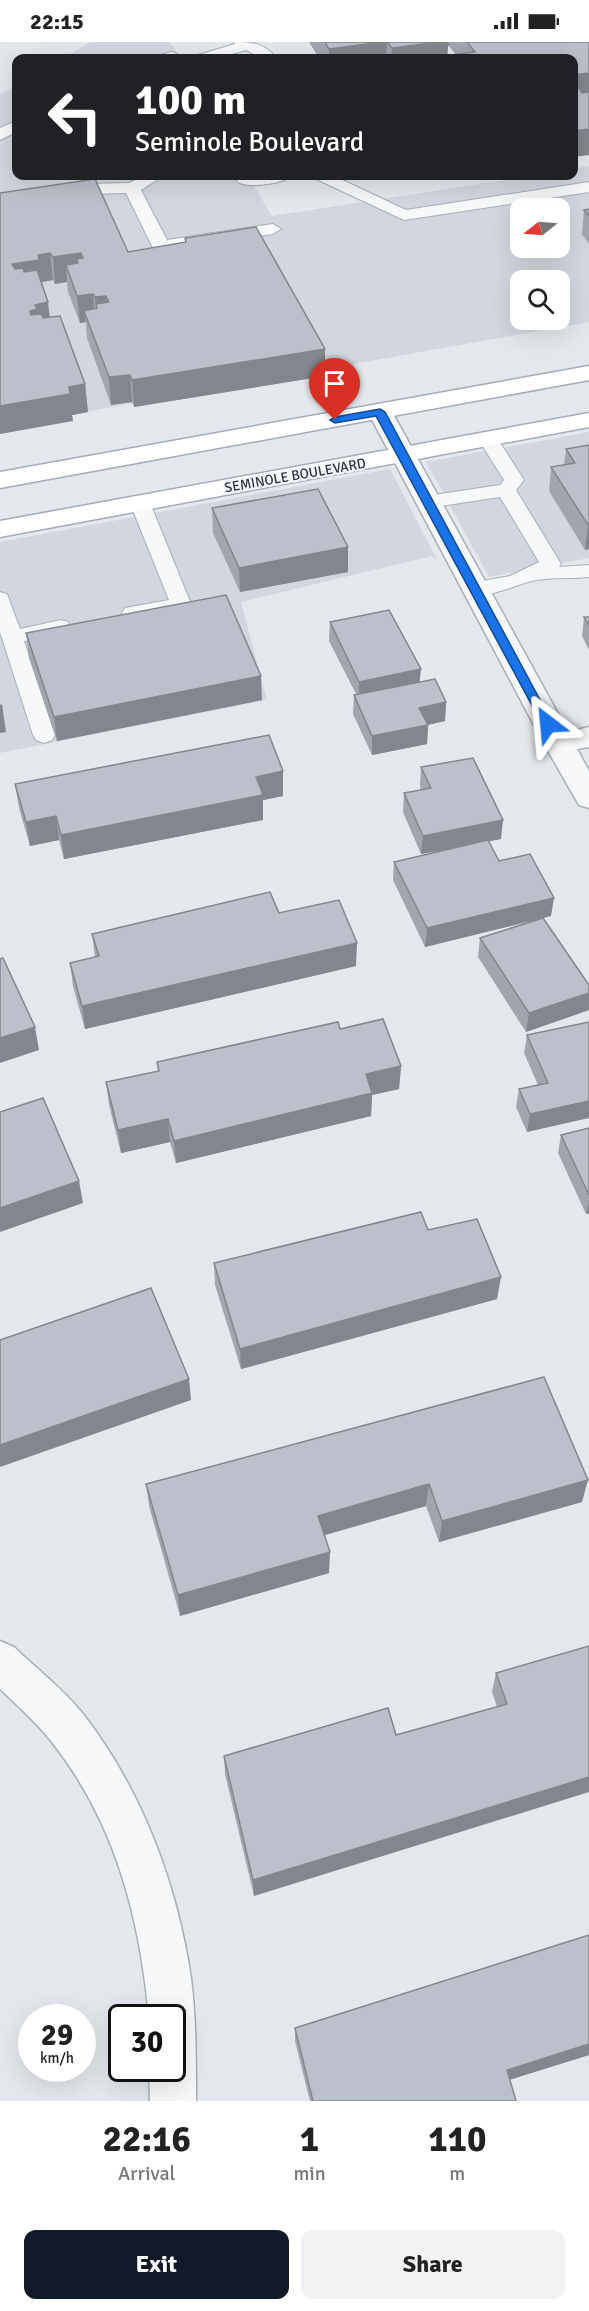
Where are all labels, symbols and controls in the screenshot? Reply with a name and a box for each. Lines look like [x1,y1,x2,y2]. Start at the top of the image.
text: 22:15 [30,8,84,35]
text: 100 m [135,75,246,126]
icon: left [36,78,114,156]
text: Seminole Boulevard [135,126,364,159]
north arrow [510,198,570,258]
map controls [510,198,570,330]
button: search [510,270,570,330]
pin [309,358,360,420]
icon: arrive [318,367,351,400]
street label: SEMINOLE BOULEVARD [223,455,367,496]
position arrow [516,692,580,756]
speed limit sign: 30 [108,2004,186,2082]
text: 29 [41,2017,73,2054]
text: km/h [40,2049,74,2067]
text: 22:16 [103,2117,191,2162]
text: 1 [300,2117,319,2162]
text: 110 [428,2117,486,2162]
text: Arrival [118,2161,175,2186]
text: min [293,2161,326,2186]
text: m [449,2161,465,2186]
button: Exit [24,2230,289,2299]
button: Share [301,2230,565,2299]

